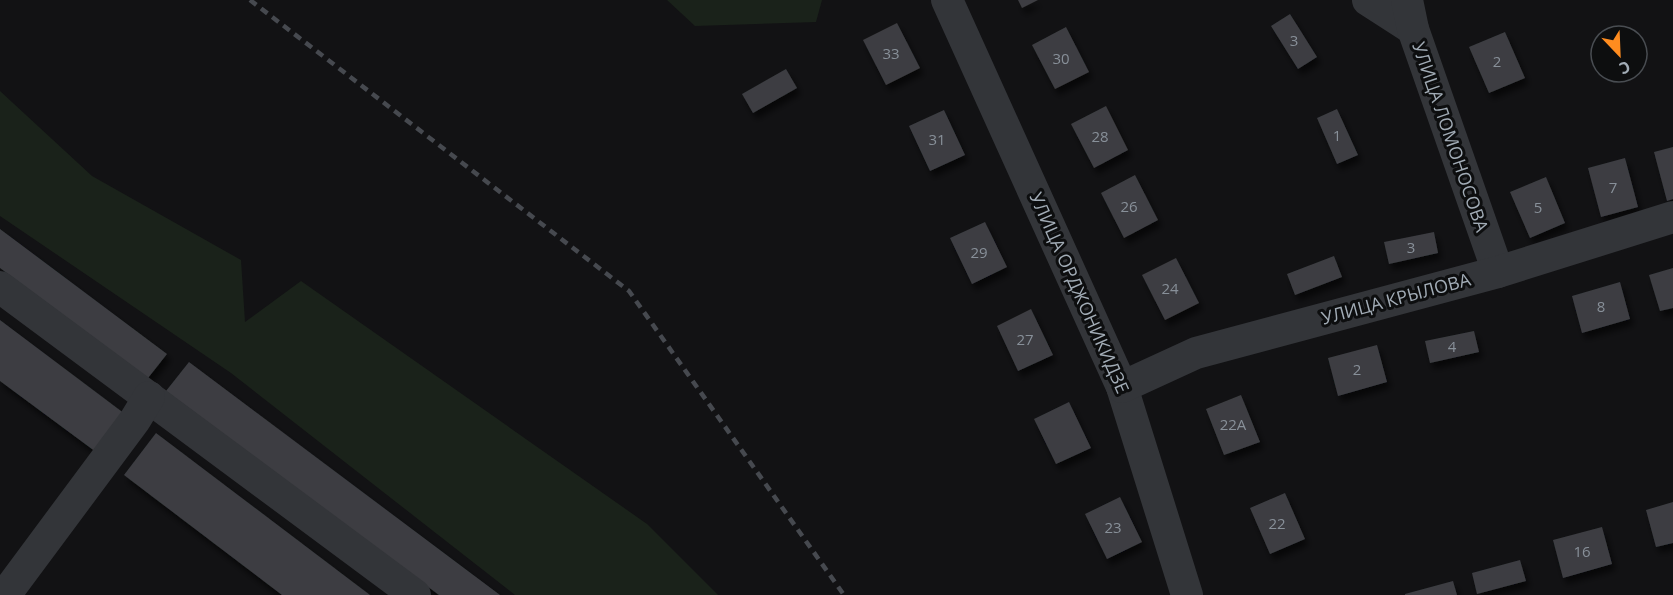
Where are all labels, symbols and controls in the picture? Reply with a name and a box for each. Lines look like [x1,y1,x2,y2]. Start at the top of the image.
north arrow [1589,24,1649,84]
house number: 3 [1290,30,1298,50]
street label: УЛИЦА ЛОМОНОСОВА [1407,39,1495,235]
house number: 33 [882,43,900,63]
house number: 30 [1052,48,1070,68]
house number: 2 [1493,51,1501,71]
text: С [1616,56,1634,80]
house number: 1 [1333,125,1341,145]
house number: 28 [1091,126,1109,146]
house number: 31 [928,129,946,149]
house number: 7 [1609,177,1617,197]
street label: УЛИЦА ОРДЖОНИКИДЗЕ [1025,188,1135,397]
house number: 26 [1120,196,1138,216]
house number: 5 [1534,197,1542,217]
house number: 3 [1407,237,1415,257]
house number: 29 [970,242,988,262]
street label: УЛИЦА КРЫЛОВА [1318,266,1474,329]
house number: 24 [1161,278,1179,298]
house number: 8 [1597,296,1605,316]
house number: 27 [1016,329,1034,349]
house number: 4 [1448,336,1457,356]
house number: 2 [1353,359,1361,379]
house number: 22А [1220,414,1247,434]
house number: 22 [1268,513,1286,533]
house number: 23 [1104,517,1122,537]
house number: 16 [1573,541,1591,561]

